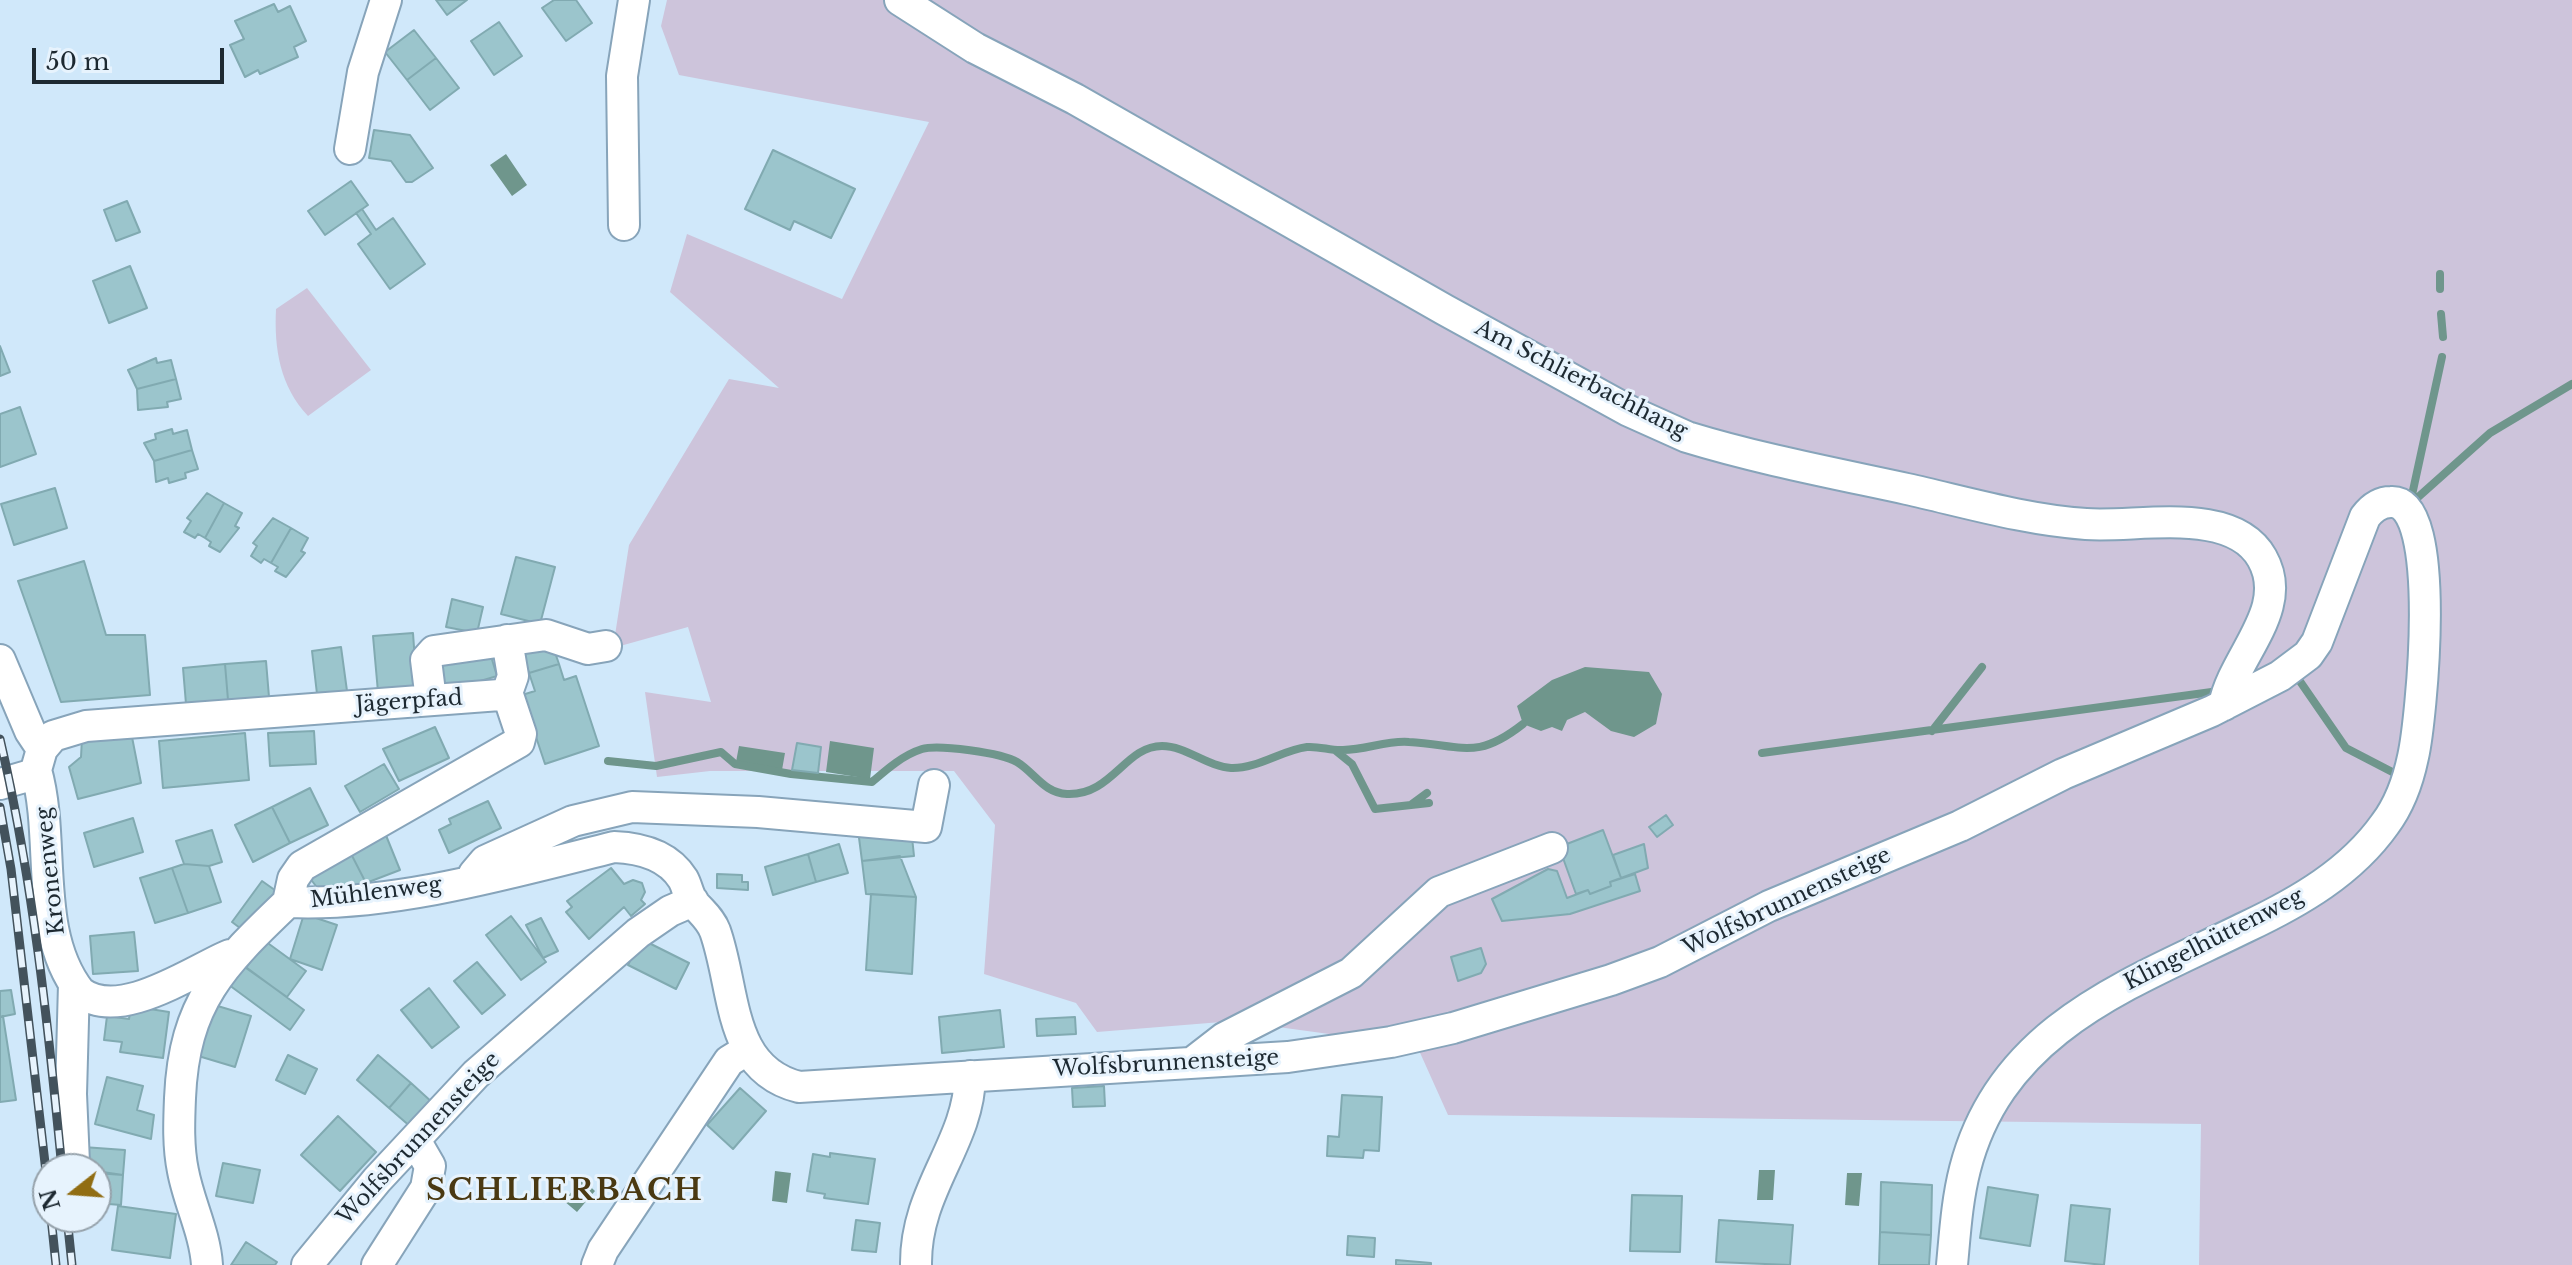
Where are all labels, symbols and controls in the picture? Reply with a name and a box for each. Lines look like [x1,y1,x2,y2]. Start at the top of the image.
scale bar [36,32,228,82]
text: 50 m [46,47,109,76]
street label: Am Schlierbachhang [1470,315,1692,445]
street label: Jägerpfad [355,685,463,719]
street label: Kronenweg [31,806,71,936]
street label: Wolfsbrunnensteige [1679,842,1895,962]
street label: Mühlenweg [309,872,443,914]
street label: Klingelhüttenweg [2120,883,2308,997]
street label: Wolfsbrunnensteige [1052,1045,1280,1083]
street label: Wolfsbrunnensteige [332,1047,506,1231]
north arrow [32,1153,112,1233]
district label: SCHLIERBACH [426,1174,704,1210]
text: N [35,1186,66,1213]

